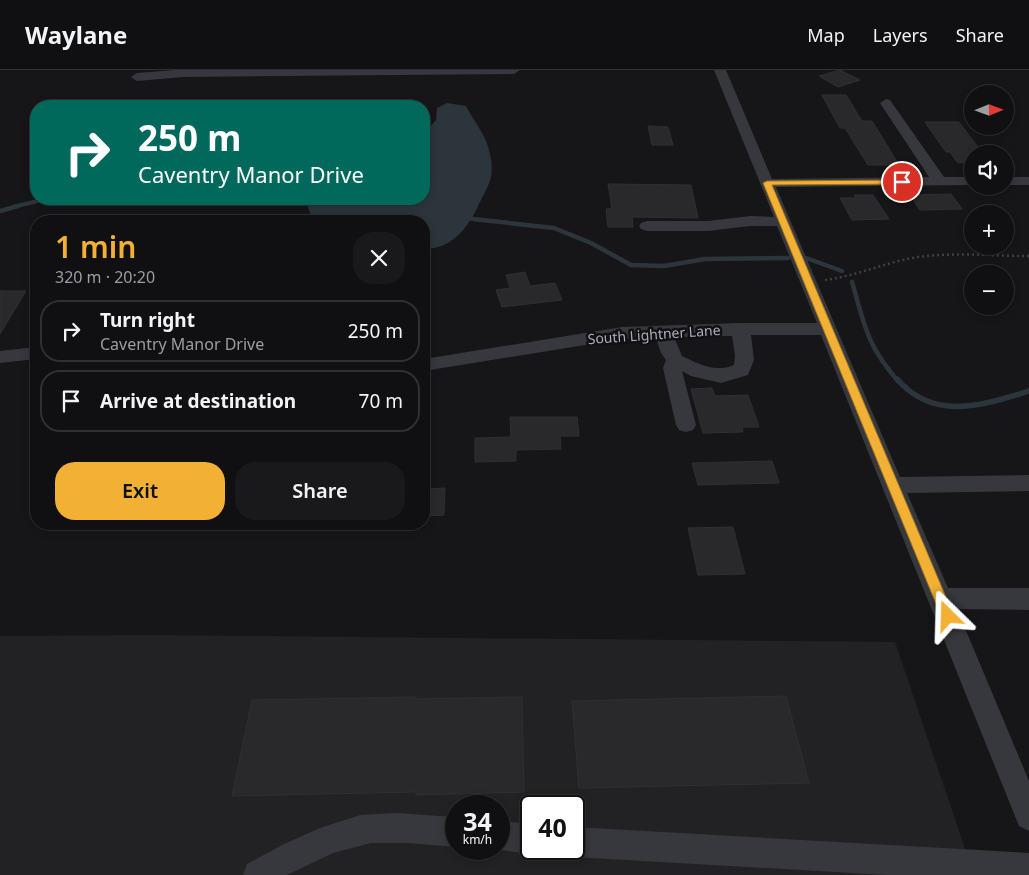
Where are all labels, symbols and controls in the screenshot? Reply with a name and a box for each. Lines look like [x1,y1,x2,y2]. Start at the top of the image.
text: Waylane [25,18,127,51]
text: Map [807,23,845,47]
text: Layers [873,23,928,47]
text: Share [956,23,1004,47]
north arrow [964,85,1014,135]
map controls [964,85,1014,315]
text: 250 m [138,114,241,161]
icon: right [55,120,120,185]
button: sound [964,145,1014,195]
text: Caventry Manor Drive [138,159,364,189]
pin [881,161,923,203]
icon: arrive [888,168,916,196]
button: + [964,205,1014,255]
text: 1 min [55,226,136,267]
button: close [353,232,405,284]
button: − [964,265,1014,315]
text: 320 m · 20:20 [55,266,155,288]
text: Turn right [100,307,195,333]
icon: right [57,317,85,345]
text: 250 m [348,318,403,344]
street label: South Lightner Lane [587,320,721,348]
text: Caventry Manor Drive [100,333,264,355]
icon: arrive [57,387,85,415]
text: Arrive at destination [100,388,296,414]
text: 70 m [359,388,403,414]
button: Exit [55,462,225,520]
button: Share [235,462,405,520]
position arrow [921,589,973,641]
speed limit sign: 40 [520,795,585,860]
text: 34 [463,804,492,838]
text: km/h [463,831,492,848]

